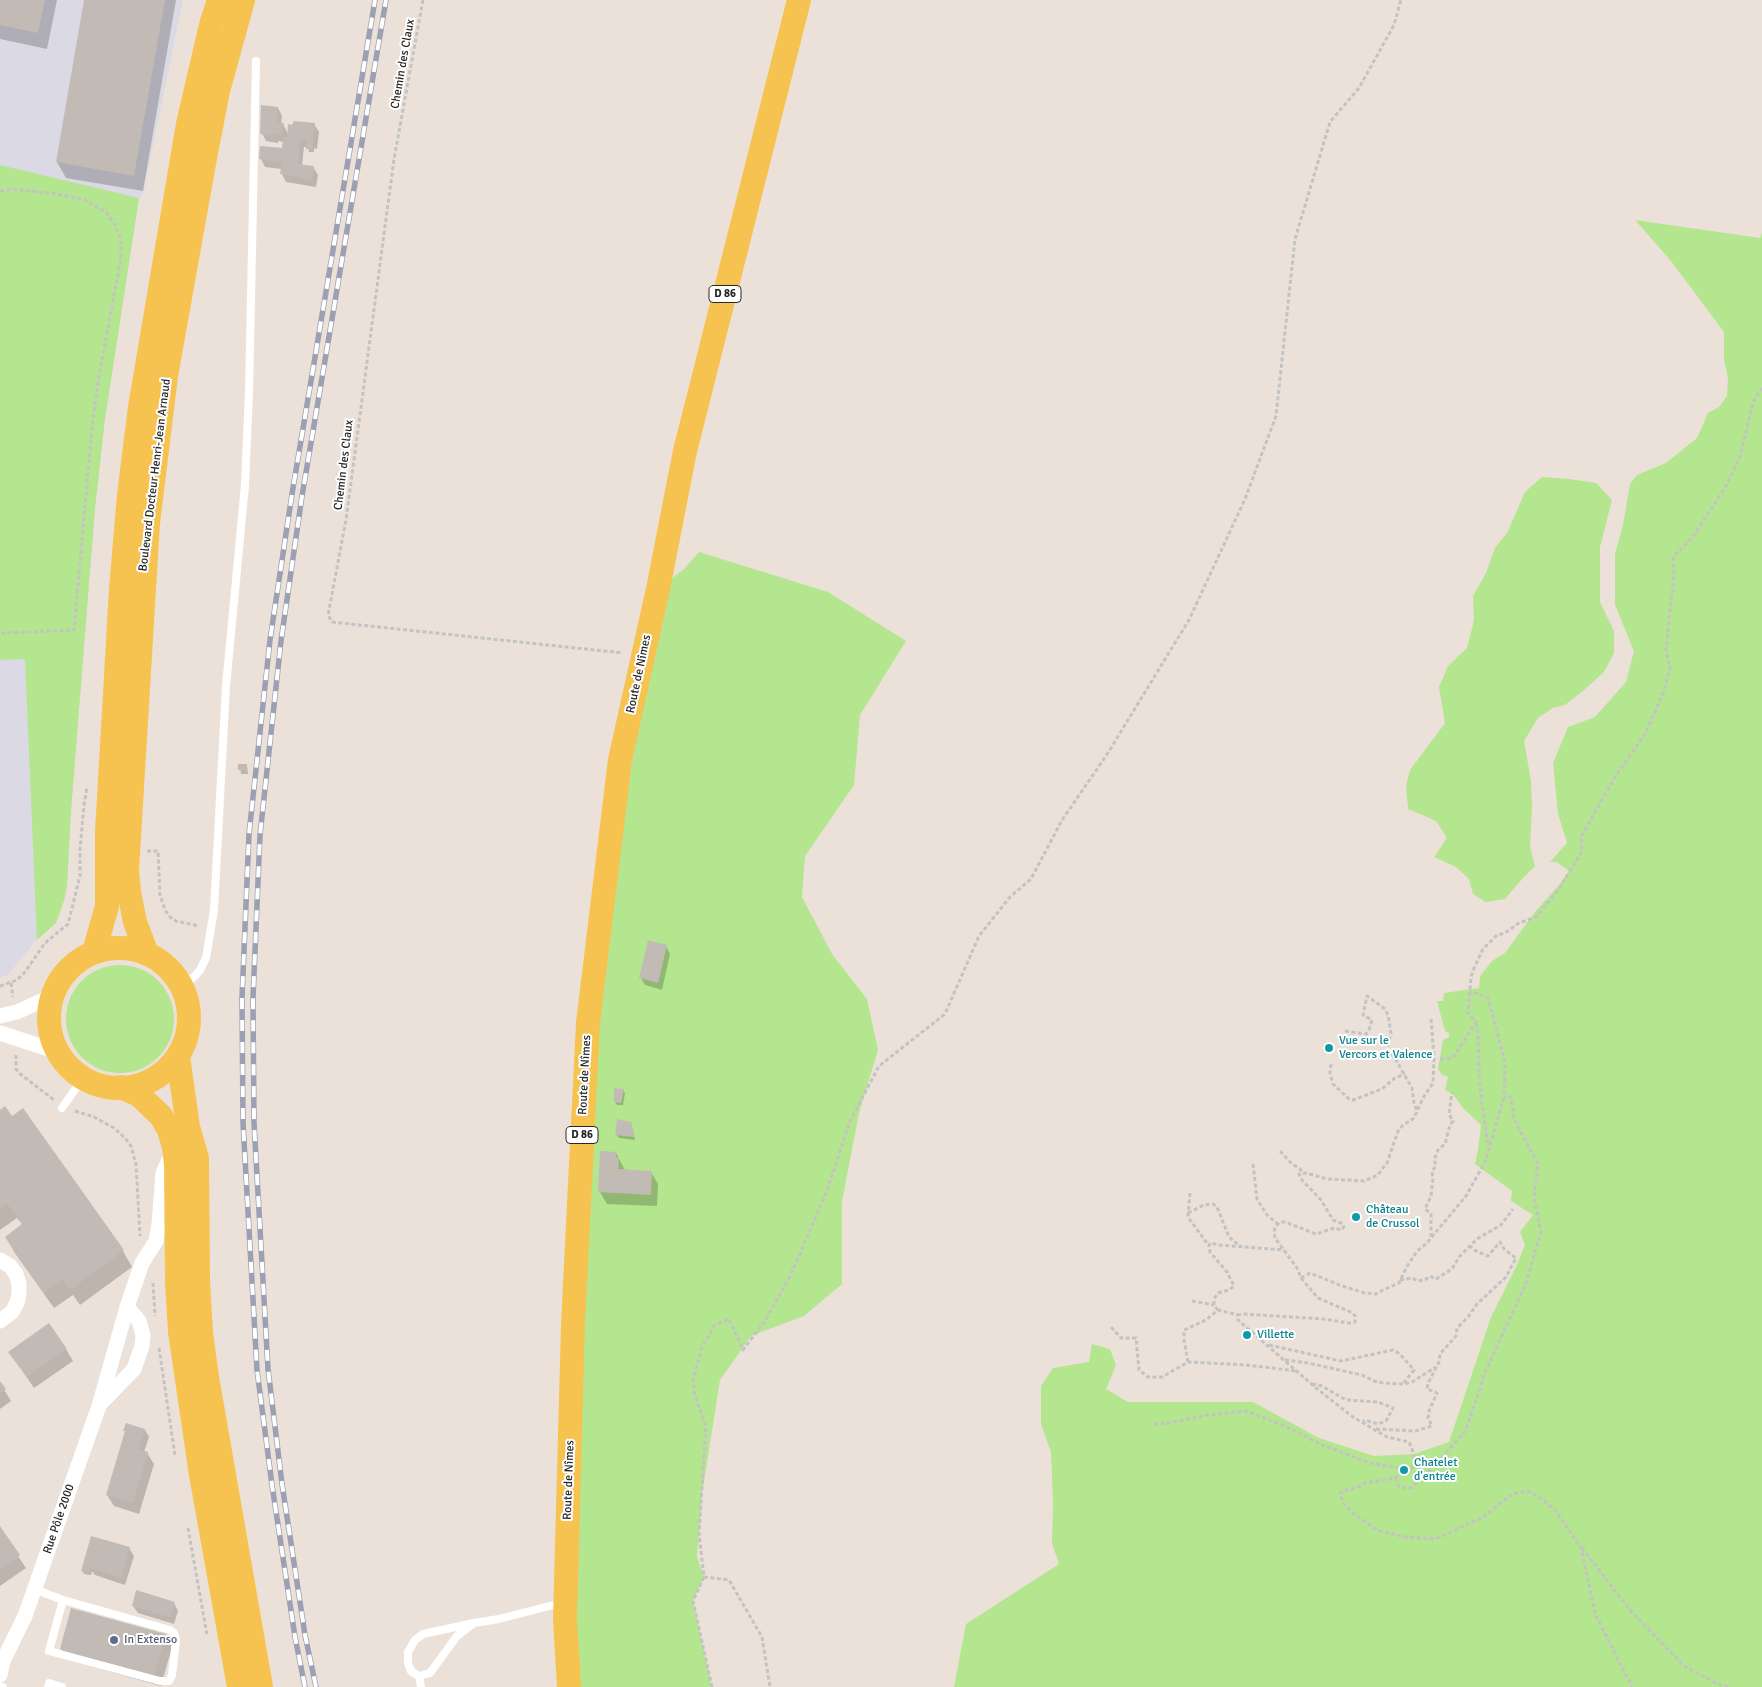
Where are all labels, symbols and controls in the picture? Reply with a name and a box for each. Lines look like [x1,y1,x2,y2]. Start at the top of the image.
street label: Chemin des Claux [388,18,418,110]
road number: D 86 [709,286,741,302]
street label: Boulevard Docteur Henri-Jean Arnaud [136,378,174,572]
street label: Chemin des Claux [331,419,357,511]
street label: Route de Nîmes [624,633,654,715]
place label: Vue sur le Vercors et Valence [1339,1034,1433,1062]
street label: Route de Nîmes [576,1035,594,1115]
marker: Vue sur le Vercors et Valence [1323,1042,1335,1054]
road number: D 86 [566,1126,598,1144]
place label: Château de Crussol [1366,1203,1420,1231]
marker: Château de Crussol [1350,1211,1362,1223]
place label: Villette [1257,1328,1294,1342]
marker: Villette [1241,1329,1253,1341]
street label: Route de Nîmes [560,1440,578,1520]
place label: Chatelet d'entrée [1414,1456,1457,1484]
marker: Chatelet d'entrée [1398,1464,1410,1476]
street label: Rue Pôle 2000 [40,1482,78,1556]
place label: In Extenso [124,1633,177,1647]
marker: In Extenso [108,1634,120,1646]

